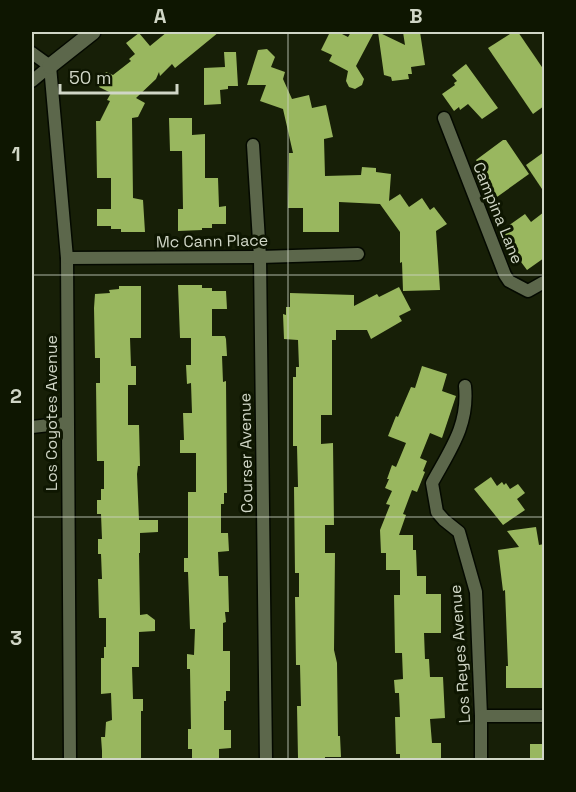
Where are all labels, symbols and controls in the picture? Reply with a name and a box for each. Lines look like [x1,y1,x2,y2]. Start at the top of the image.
text: A [154,3,167,29]
text: B [409,3,423,29]
scale bar [60,57,177,95]
text: 50 m [69,66,111,89]
text: 1 [11,141,21,167]
street label: Campina Lane [468,159,528,267]
street label: Mc Cann Place [156,230,268,252]
street label: Los Coyotes Avenue [41,335,62,491]
text: 2 [10,383,22,409]
street label: Courser Avenue [234,393,258,513]
street label: Los Reyes Avenue [445,584,475,724]
text: 3 [10,625,22,651]

